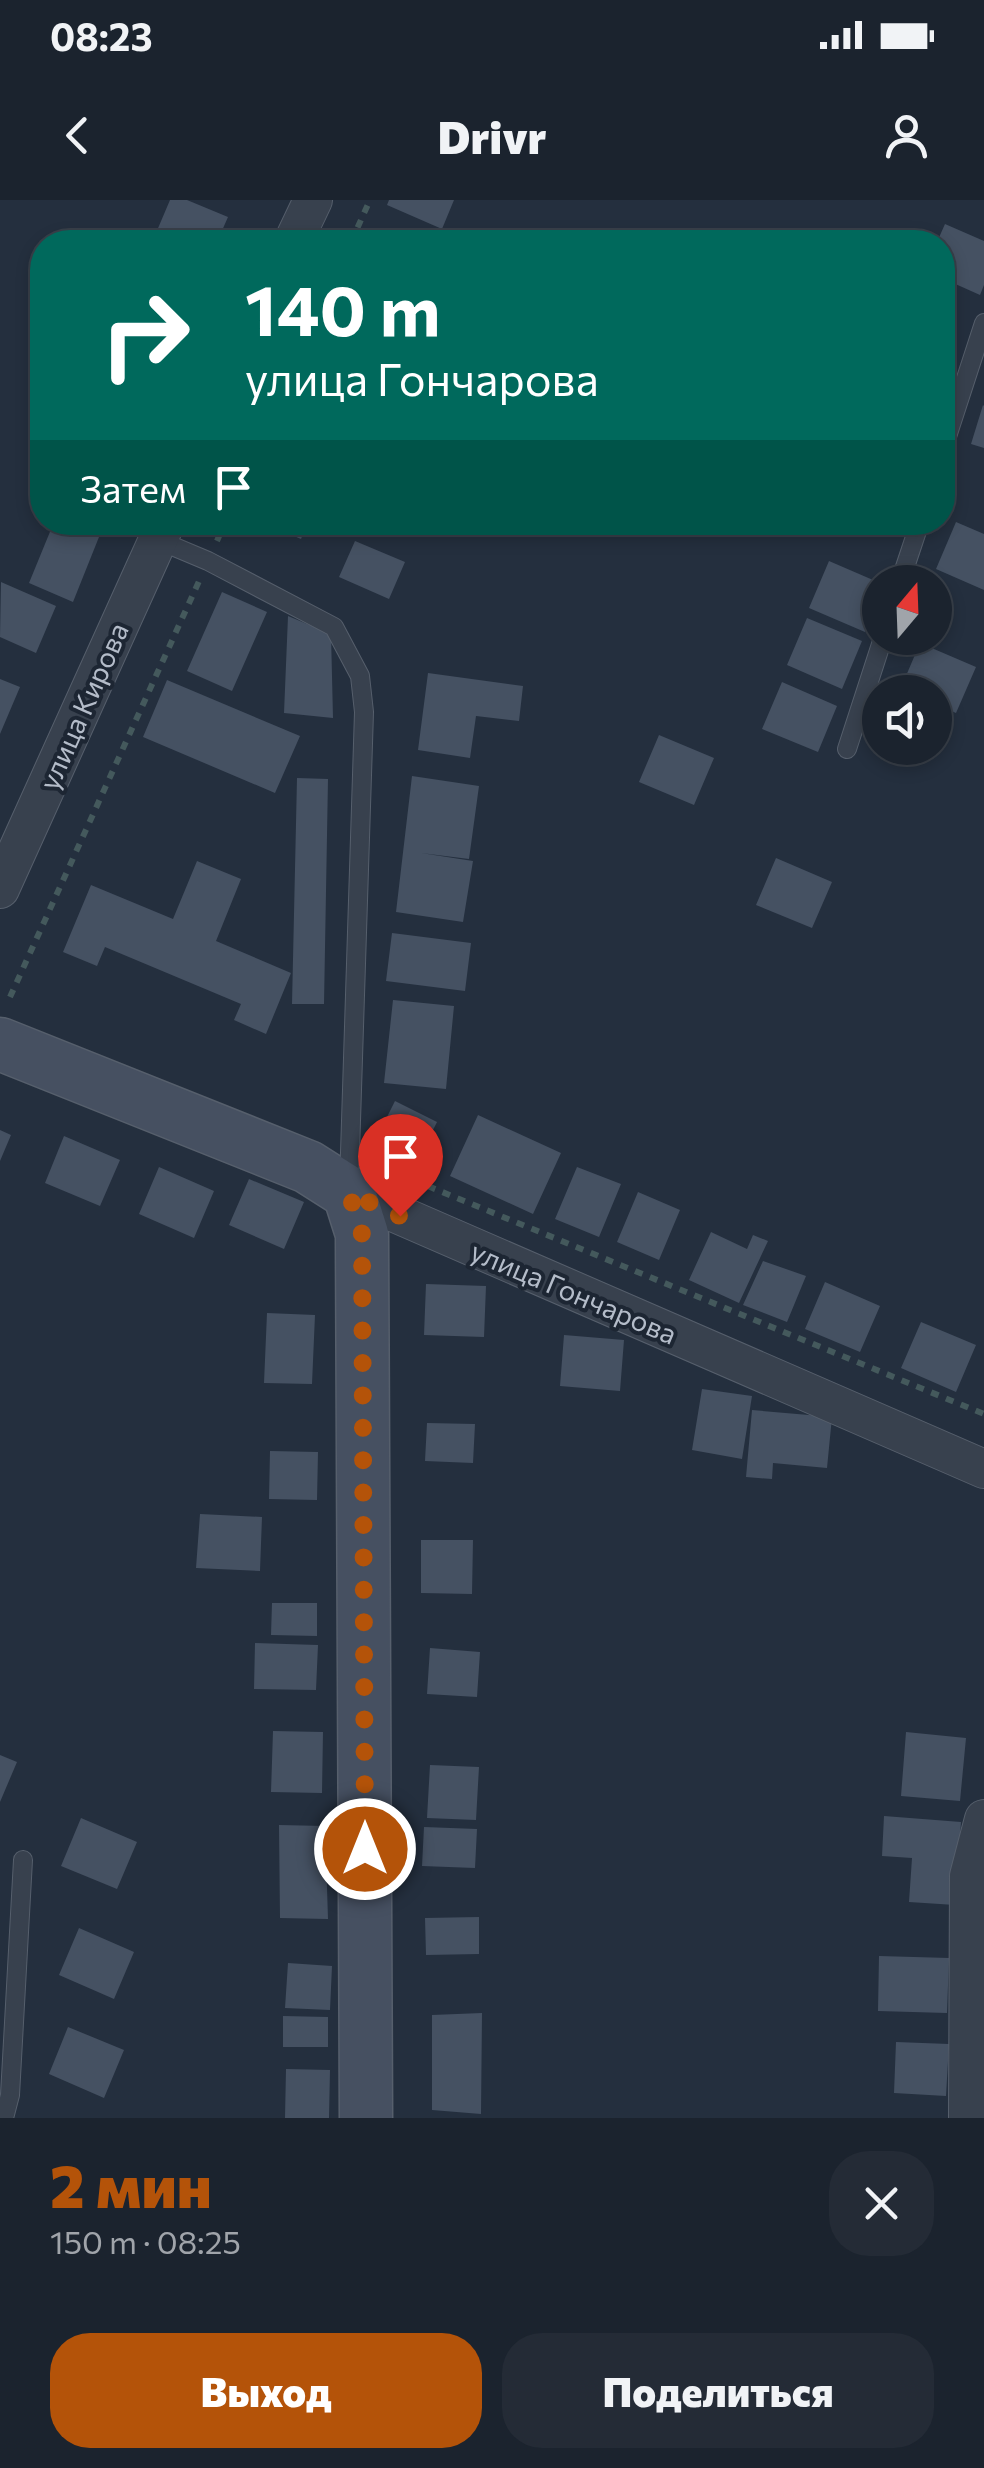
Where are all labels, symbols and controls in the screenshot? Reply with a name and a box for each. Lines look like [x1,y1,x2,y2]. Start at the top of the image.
text: 08:23 [50,12,153,59]
icon: back [50,108,105,163]
text: Drivr [438,108,547,163]
icon: person [879,108,934,163]
text: 140 m [245,265,441,350]
icon: right [80,270,210,400]
text: улица Гончарова [245,350,599,405]
icon: arrive [206,460,261,515]
text: Затем [80,464,186,511]
north arrow [862,565,952,655]
map controls [862,565,952,765]
street label: улица Кирова [31,617,135,795]
button: sound [862,675,952,765]
pin [358,1114,443,1217]
icon: arrive [373,1129,428,1184]
street label: улица Гончарова [466,1233,682,1351]
position arrow [313,1797,417,1901]
text: 2 мин [50,2147,212,2220]
button: close [829,2151,934,2256]
text: 150 m · 08:25 [50,2221,241,2261]
button: Выход [50,2333,482,2448]
button: Поделиться [502,2333,934,2448]

